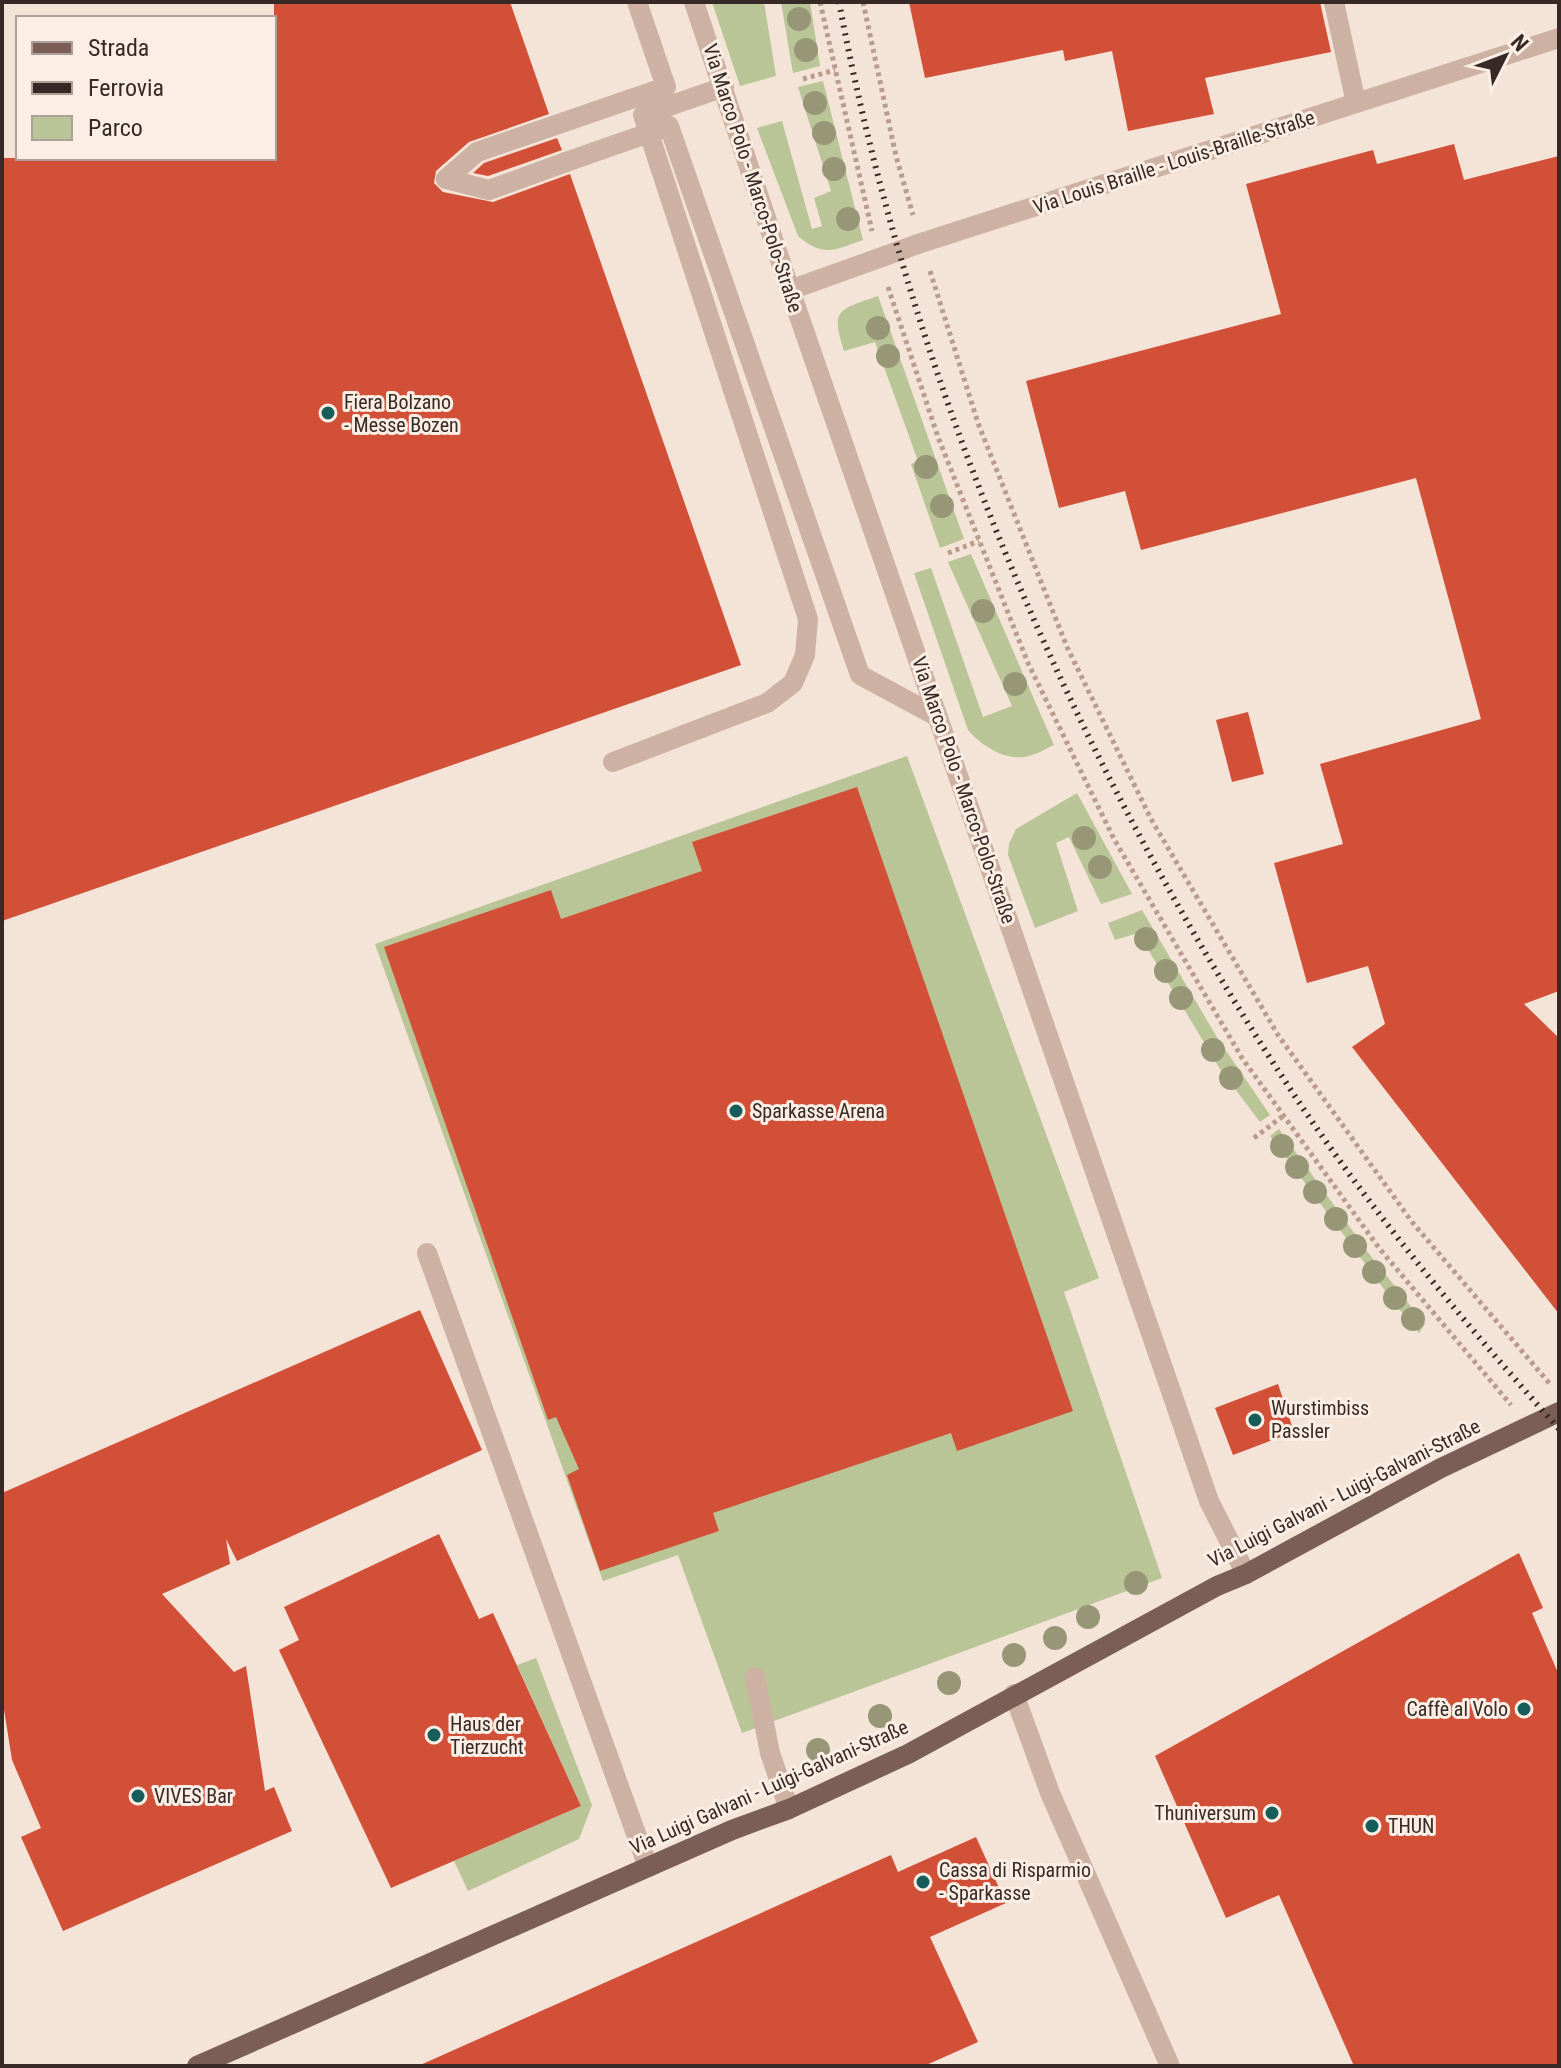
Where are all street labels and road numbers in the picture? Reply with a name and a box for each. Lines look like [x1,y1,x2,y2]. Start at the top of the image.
street label: Via Marco Polo - Marco-Polo-Straße [698,41,808,315]
street label: Via Louis Braille - Louis-Braille-Straße [1030,105,1318,219]
street label: Via Marco Polo - Marco-Polo-Straße [907,653,1021,927]
street label: Via Luigi Galvani - Luigi-Galvani-Straße [1204,1414,1484,1572]
street label: Via Luigi Galvani - Luigi-Galvani-Straße [626,1715,912,1859]

